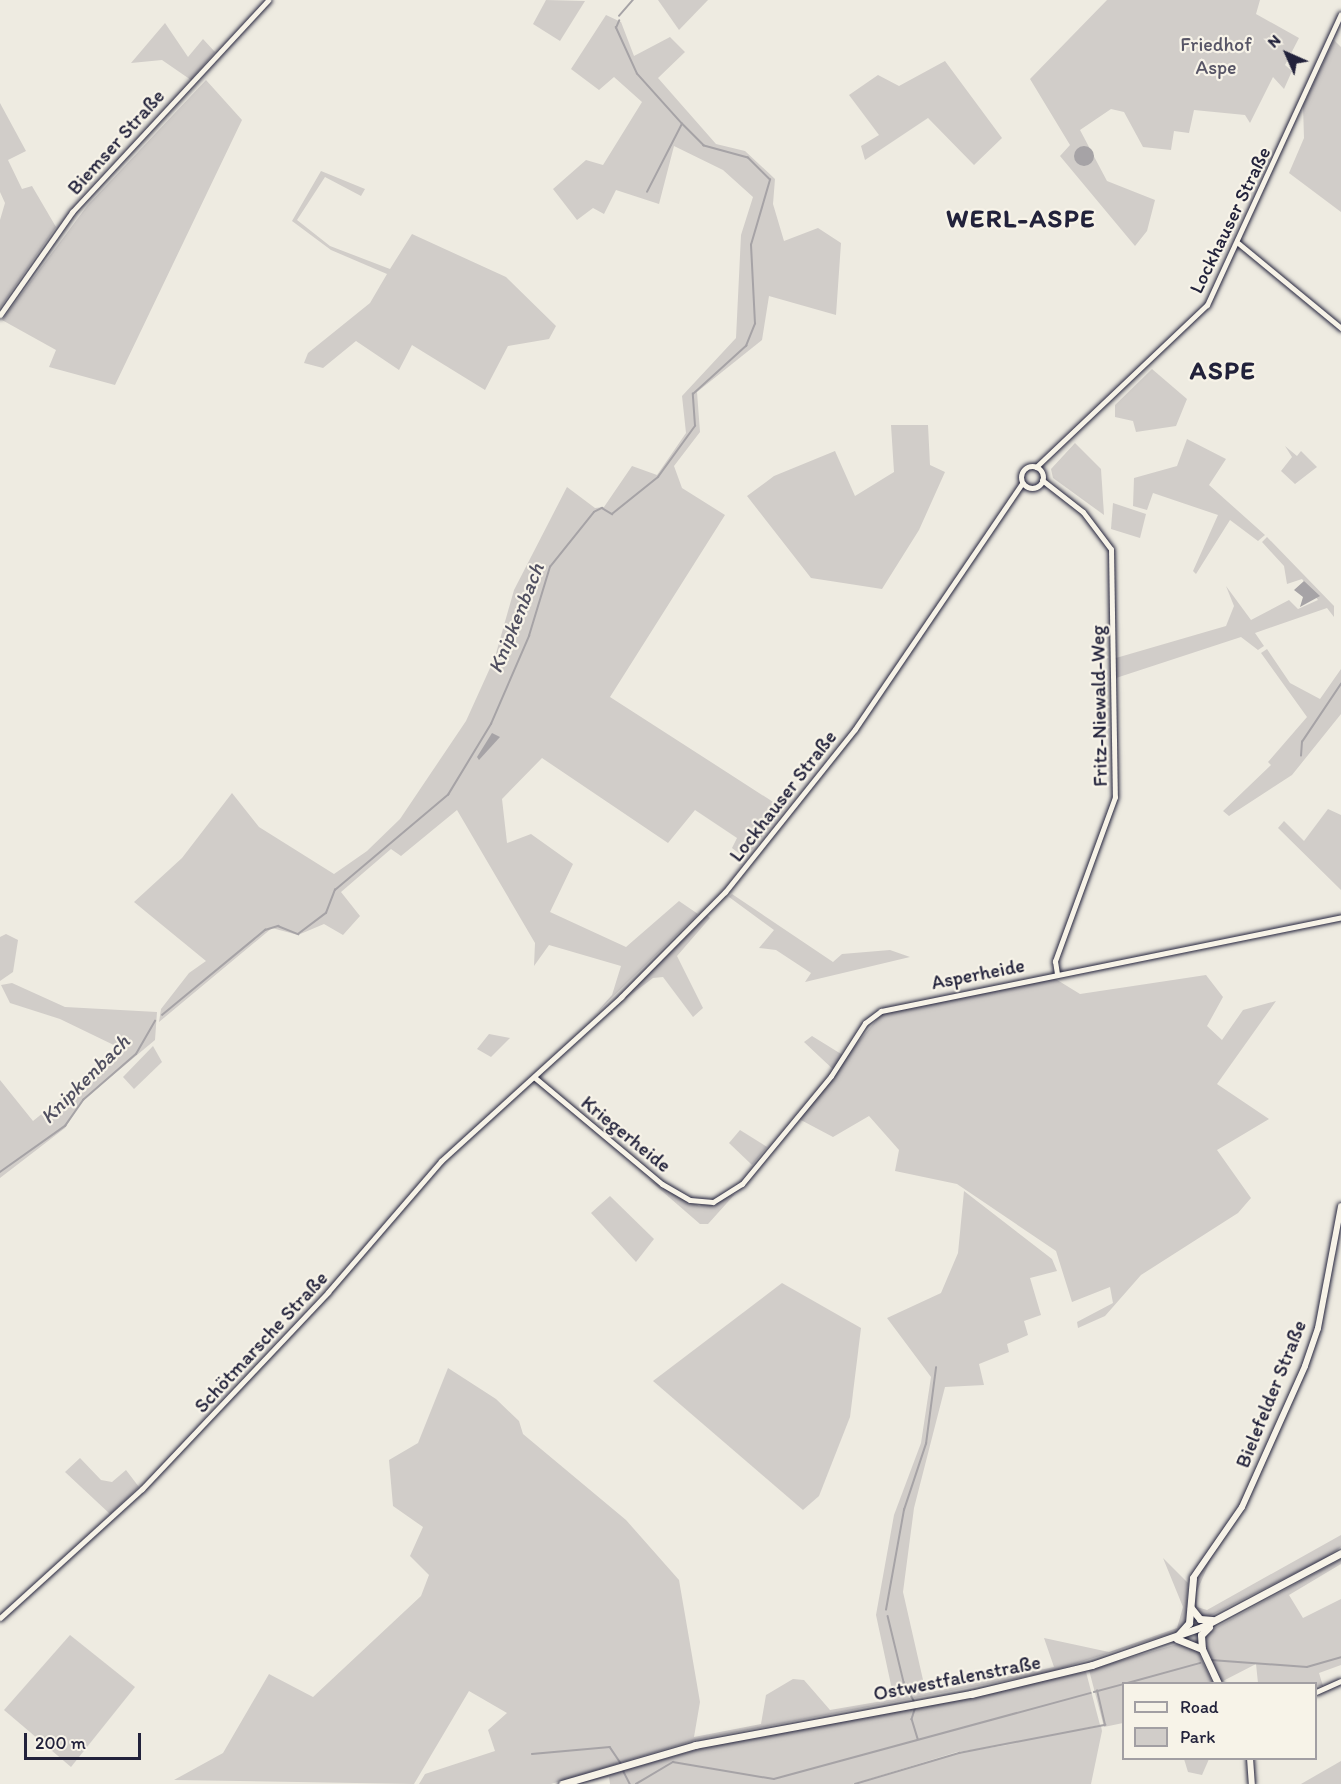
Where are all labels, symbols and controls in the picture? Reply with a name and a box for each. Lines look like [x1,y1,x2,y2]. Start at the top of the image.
north arrow [1257,24,1317,84]
text: N [1263,30,1284,51]
park label: Friedhof Aspe [1180,33,1252,80]
street label: Biemser Straße [62,84,170,200]
street label: Lockhauser Straße [1184,143,1276,297]
district label: WERL-ASPE [946,203,1096,235]
district label: ASPE [1190,355,1256,387]
water label: Knipkenbach [482,559,550,677]
street label: Fritz-Niewald-Weg [1086,625,1112,787]
street label: Lockhauser Straße [724,725,842,867]
street label: Asperheide [929,953,1027,995]
water label: Knipkenbach [35,1029,135,1129]
street label: Kriegerheide [576,1090,676,1178]
street label: Schötmarsche Straße [189,1266,333,1418]
street label: Bielefelder Straße [1231,1317,1311,1471]
street label: Ostwestfalenstraße [871,1650,1043,1706]
legend [1122,1682,1317,1760]
text: Road [1180,1696,1219,1718]
scale bar [27,1721,144,1759]
text: Park [1180,1726,1215,1748]
text: 200 m [35,1732,86,1754]

